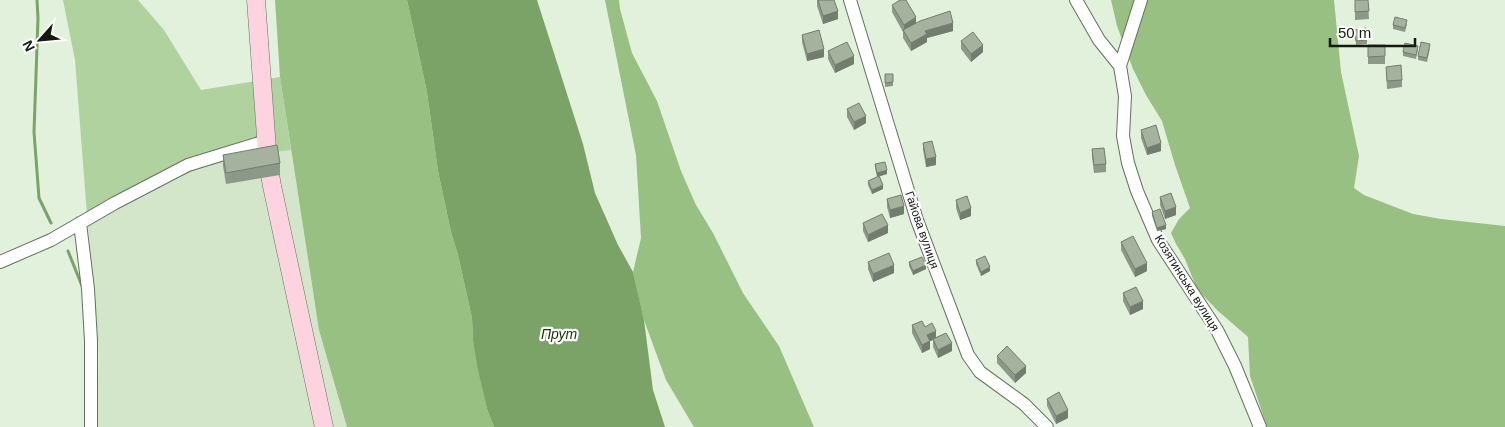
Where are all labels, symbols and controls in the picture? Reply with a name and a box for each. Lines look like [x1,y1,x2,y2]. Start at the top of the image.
north arrow [15,15,65,65]
scale bar [1330,15,1415,47]
text: 50 m [1338,24,1371,41]
text: N [19,38,38,54]
street label: Гайова вулиця [902,189,942,271]
street label: Козятинська вулиця [1152,232,1222,334]
water label: Прут [541,326,577,342]

